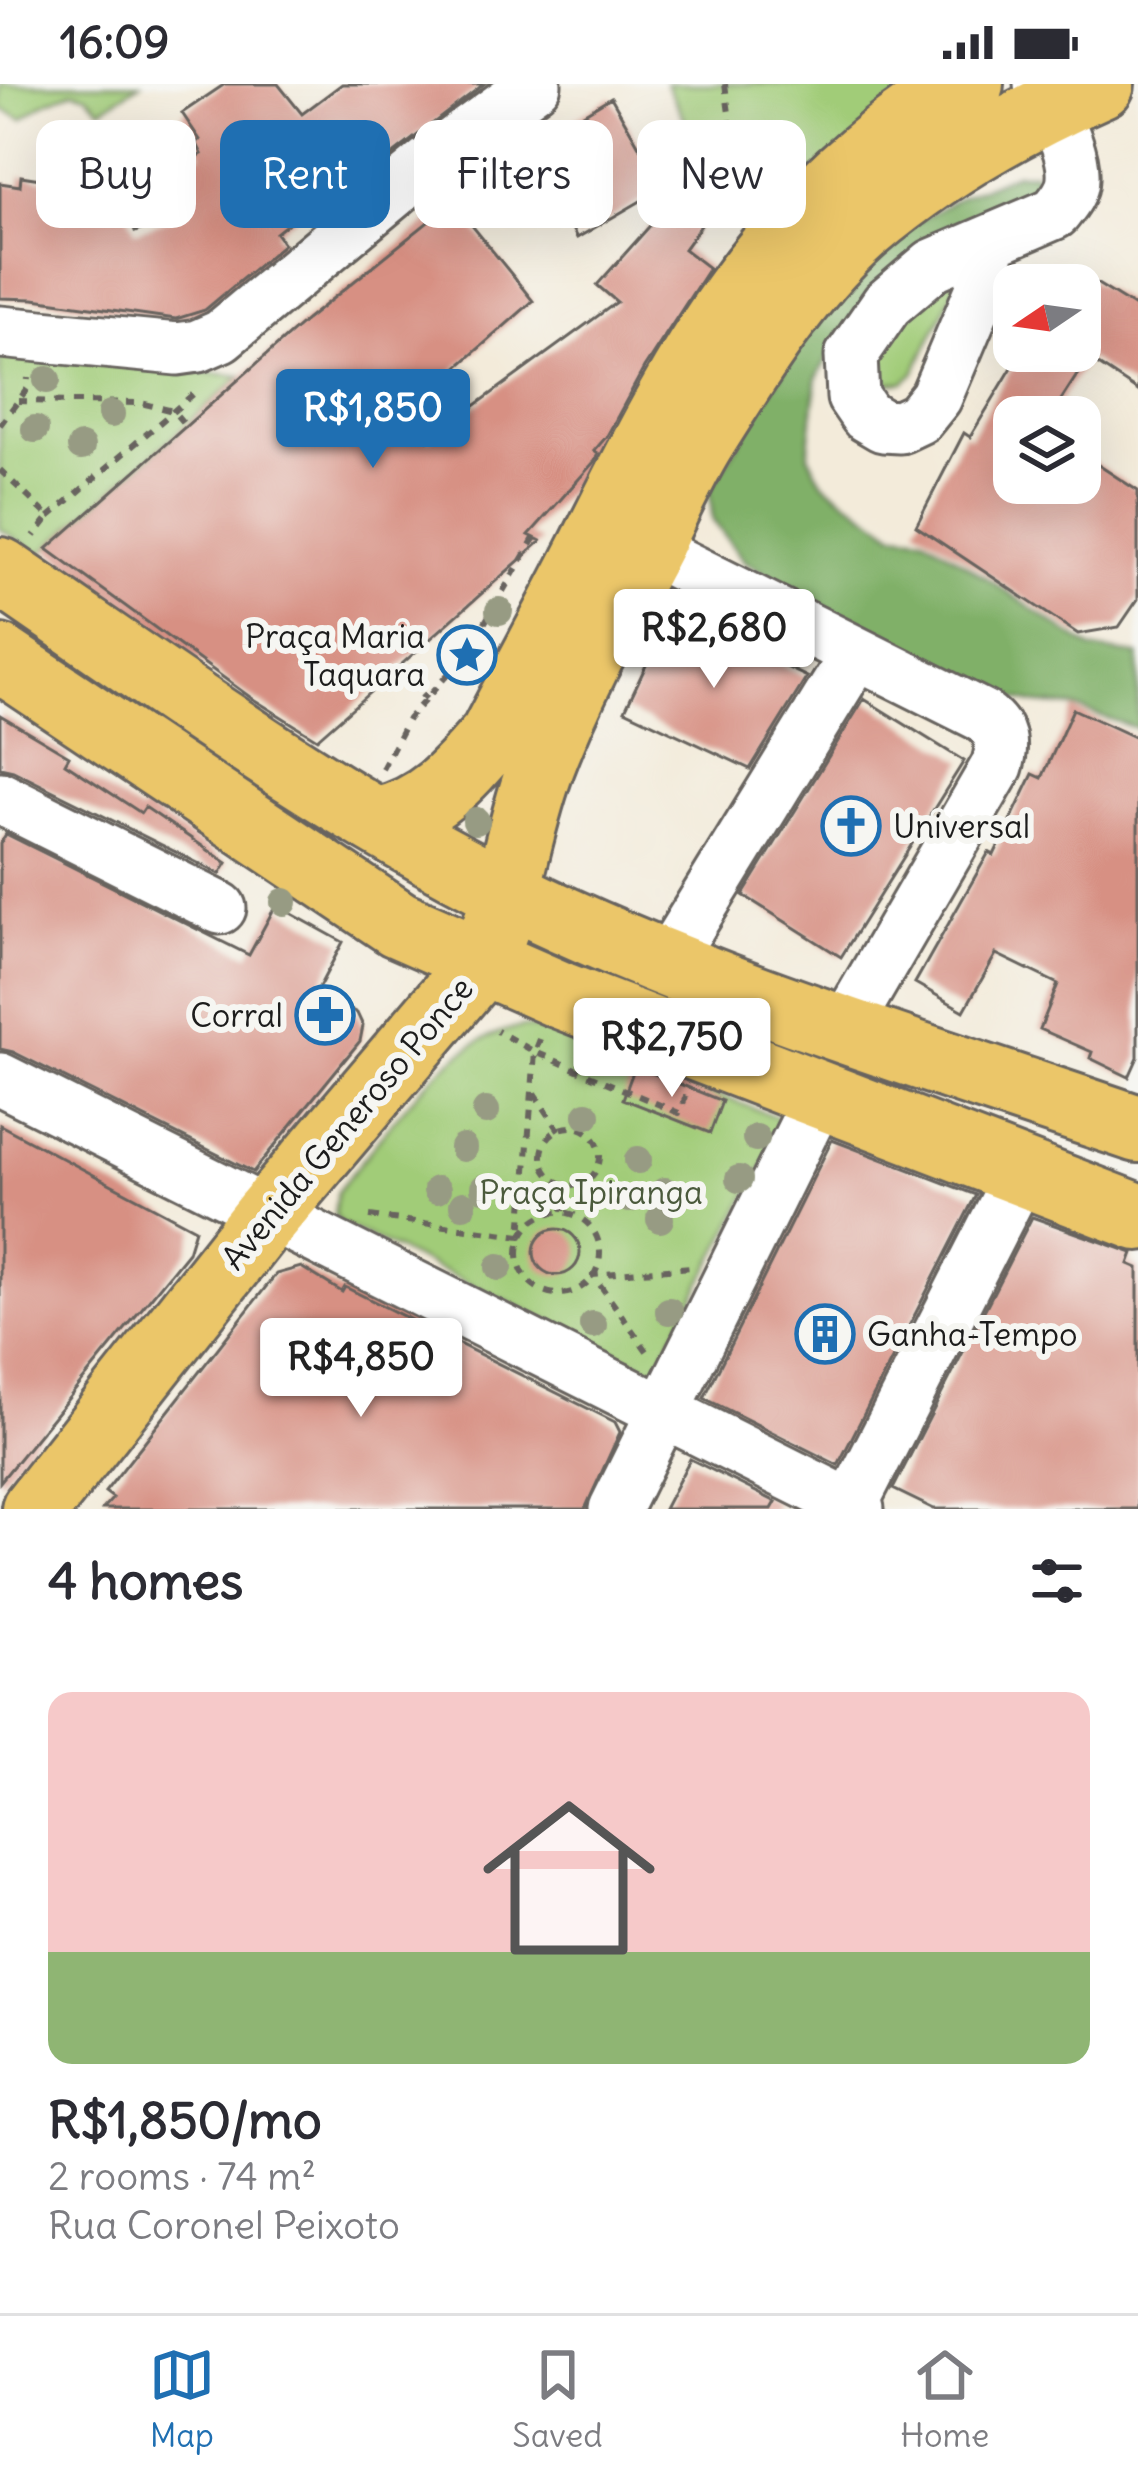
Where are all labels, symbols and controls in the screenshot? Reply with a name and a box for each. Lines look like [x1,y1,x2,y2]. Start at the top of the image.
text: 16:09 [60,14,170,70]
chip: Buy [36,120,196,228]
chip: Rent [220,120,390,228]
chip: Filters [414,120,613,228]
chip: New [637,120,806,228]
north arrow [993,264,1101,372]
map controls [993,264,1101,504]
pin: R$1,850 [262,369,484,471]
text: R$1,850 [303,383,443,432]
button: layers [993,396,1101,504]
pin: R$2,680 [603,589,825,691]
text: R$2,680 [641,603,787,652]
place label: Praça Maria Taquara [245,615,425,695]
place icon: Praça Maria Taquara [436,624,498,686]
church icon: Universal [820,795,882,857]
place label: Universal [893,805,1030,847]
street label: Avenida Generoso Ponce [212,968,482,1278]
pharmacy icon: Corral [294,984,356,1046]
place label: Corral [190,994,283,1036]
pin: R$2,750 [561,998,783,1100]
text: R$2,750 [600,1012,744,1061]
park label: Praça Ipiranga [479,1171,703,1213]
building icon: Ganha-Tempo [794,1303,856,1365]
place label: Ganha-Tempo [867,1313,1078,1355]
pin: R$4,850 [250,1318,472,1420]
text: R$4,850 [287,1332,435,1381]
icon: filters [1024,1548,1090,1614]
text: 4 homes [48,1549,243,1613]
icon: home [461,1770,677,1986]
text: R$1,850/mo [48,2088,322,2152]
text: 2 rooms · 74 m² [48,2152,316,2201]
text: Rua Coronel Peixoto [48,2201,400,2250]
tab: Map [149,2342,215,2456]
tab: Saved [512,2342,603,2456]
tab: Home [900,2342,989,2456]

